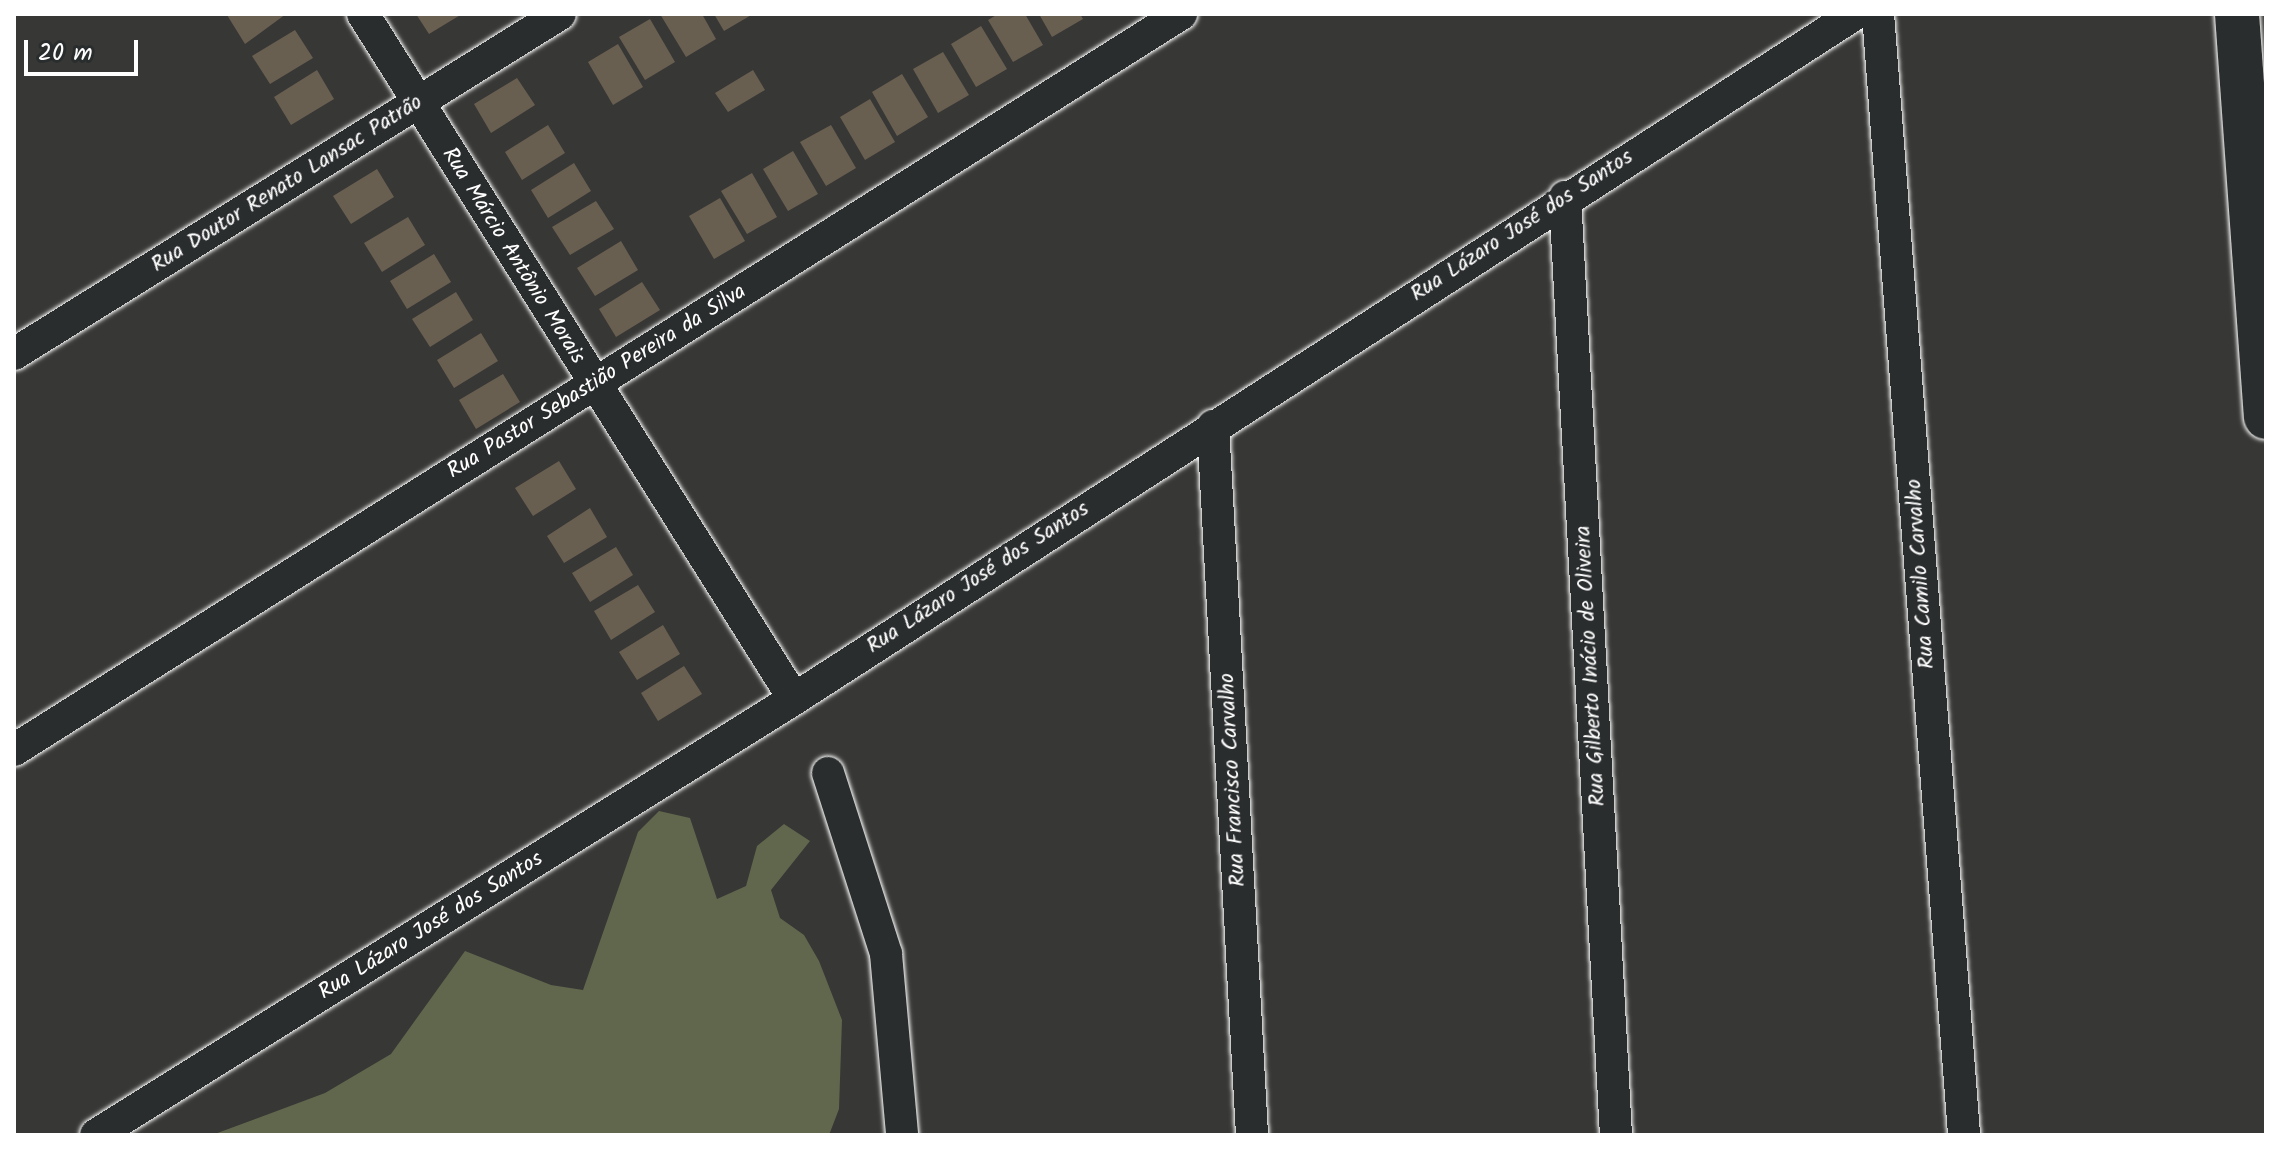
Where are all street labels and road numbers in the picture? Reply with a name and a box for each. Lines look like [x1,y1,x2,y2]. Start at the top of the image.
street label: Rua Doutor Renato Lansac Patrão [147,89,427,279]
street label: Rua Márcio Antônio Morais [435,143,591,369]
street label: Rua Lázaro José dos Santos [1406,144,1638,308]
street label: Rua Pastor Sebastião Pereira da Silva [443,279,751,485]
street label: Rua Camilo Carvalho [1901,478,1941,670]
street label: Rua Lázaro José dos Santos [862,496,1094,660]
street label: Rua Gilberto Inácio de Oliveira [1570,525,1612,807]
street label: Rua Francisco Carvalho [1214,673,1252,887]
street label: Rua Lázaro José dos Santos [314,846,548,1006]

